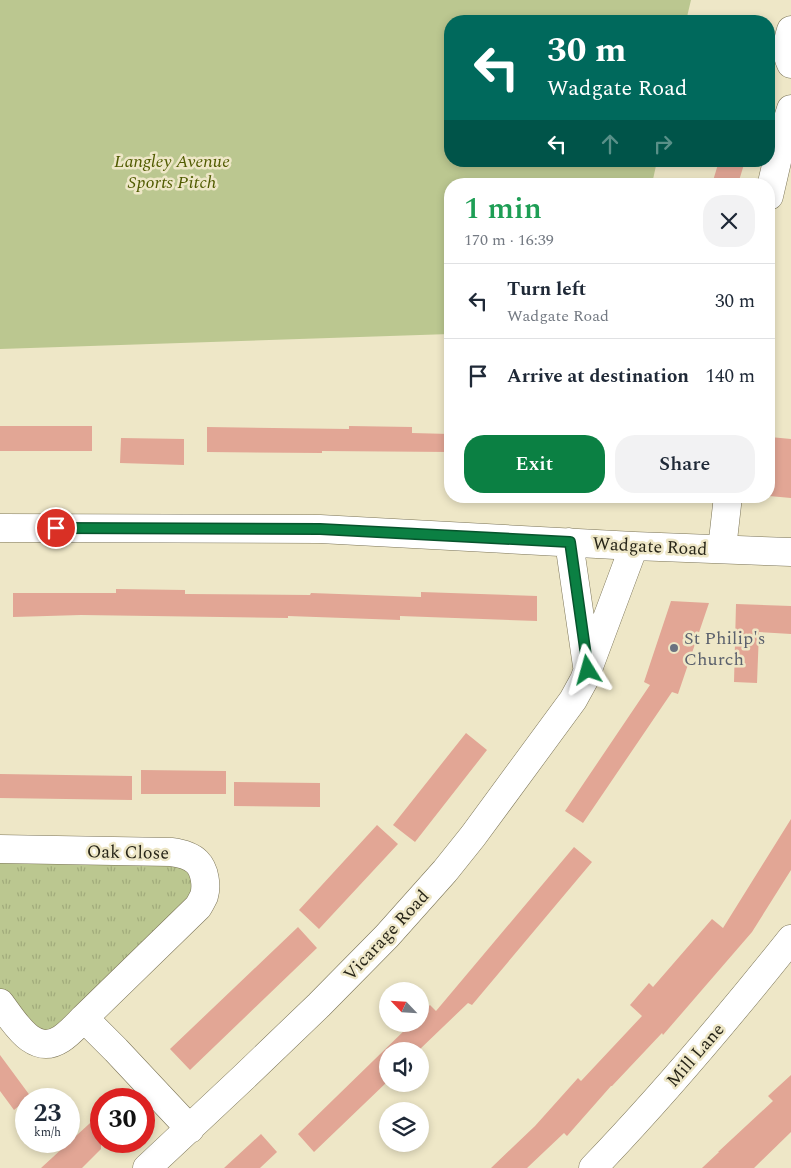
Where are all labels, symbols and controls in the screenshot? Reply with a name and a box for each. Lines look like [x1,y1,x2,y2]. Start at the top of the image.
text: 30 m [547,24,627,77]
icon: left [464,35,529,100]
text: Wadgate Road [547,72,687,105]
icon: left [543,130,571,158]
icon: ahead [596,130,624,158]
icon: right [649,130,677,158]
park label: Langley Avenue Sports Pitch [114,148,230,196]
text: 1 min [464,186,542,232]
button: close [703,195,755,247]
text: 170 m · 16:39 [464,228,554,252]
text: Turn left [507,275,586,304]
icon: left [464,287,492,315]
text: 30 m [715,287,755,316]
text: Wadgate Road [507,304,609,328]
icon: arrive [464,362,492,390]
text: Arrive at destination [507,362,689,391]
text: 140 m [705,362,755,391]
button: Exit [464,435,605,493]
button: Share [615,435,755,493]
pin [35,507,77,549]
icon: arrive [42,514,70,542]
street label: Wadgate Road [592,530,708,563]
place label: St Philip's Church [684,625,766,673]
marker: St Philip's Church [668,642,680,654]
position arrow [561,643,613,695]
street label: Oak Close [87,838,169,867]
street label: Vicarage Road [337,884,436,987]
north arrow [379,982,429,1032]
map controls [379,982,429,1152]
street label: Mill Lane [660,1017,731,1093]
button: sound [379,1042,429,1092]
speed limit sign: 30 [90,1088,155,1153]
text: 23 [33,1095,62,1133]
button: layers [379,1102,429,1152]
text: km/h [34,1123,61,1142]

